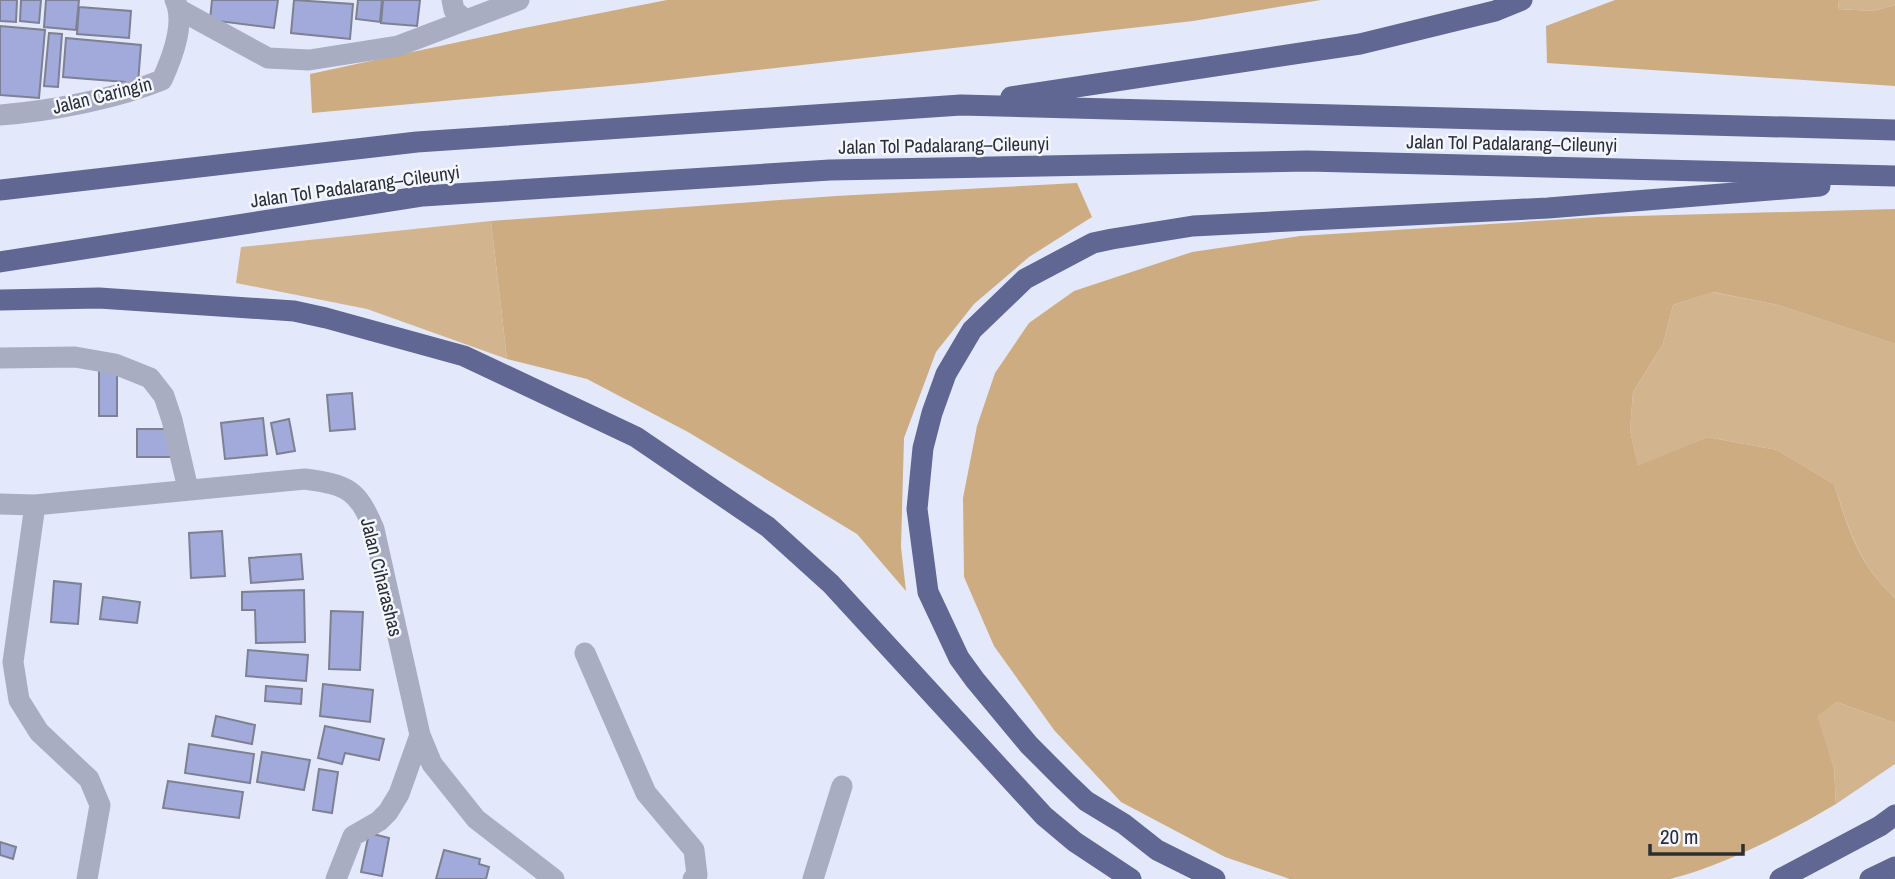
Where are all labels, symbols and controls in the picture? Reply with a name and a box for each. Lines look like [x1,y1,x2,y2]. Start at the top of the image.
street label: Jalan Caringin [50,70,154,120]
street label: Jalan Tol Padalarang–Cileunyi [1406,128,1618,158]
street label: Jalan Tol Padalarang–Cileunyi [838,130,1050,160]
street label: Jalan Tol Padalarang–Cileunyi [249,158,461,214]
street label: Jalan Ciharashas [355,515,409,639]
scale bar [1650,812,1743,856]
text: 20 m [1660,822,1698,851]

